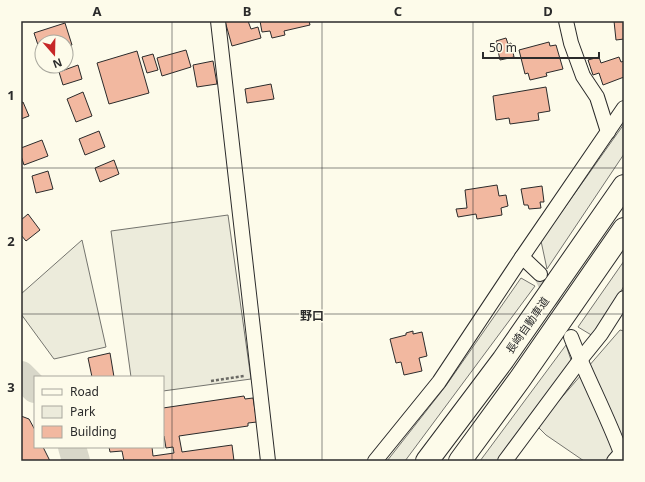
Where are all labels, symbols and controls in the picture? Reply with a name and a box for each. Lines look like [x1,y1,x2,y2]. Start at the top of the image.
text: A [93,2,102,20]
text: B [243,2,251,20]
text: C [394,2,402,20]
text: D [543,2,553,20]
north arrow [34,34,74,74]
scale bar [483,34,599,60]
text: 50 m [489,39,517,56]
text: N [51,55,64,72]
text: 1 [7,86,15,104]
text: 2 [7,232,15,250]
street label: 長崎自動車道 [502,294,552,356]
district label: 野口 [300,307,324,324]
legend [34,376,164,448]
text: 3 [7,378,15,396]
text: Road [70,383,99,400]
text: Park [70,403,96,420]
text: Building [70,423,117,440]

